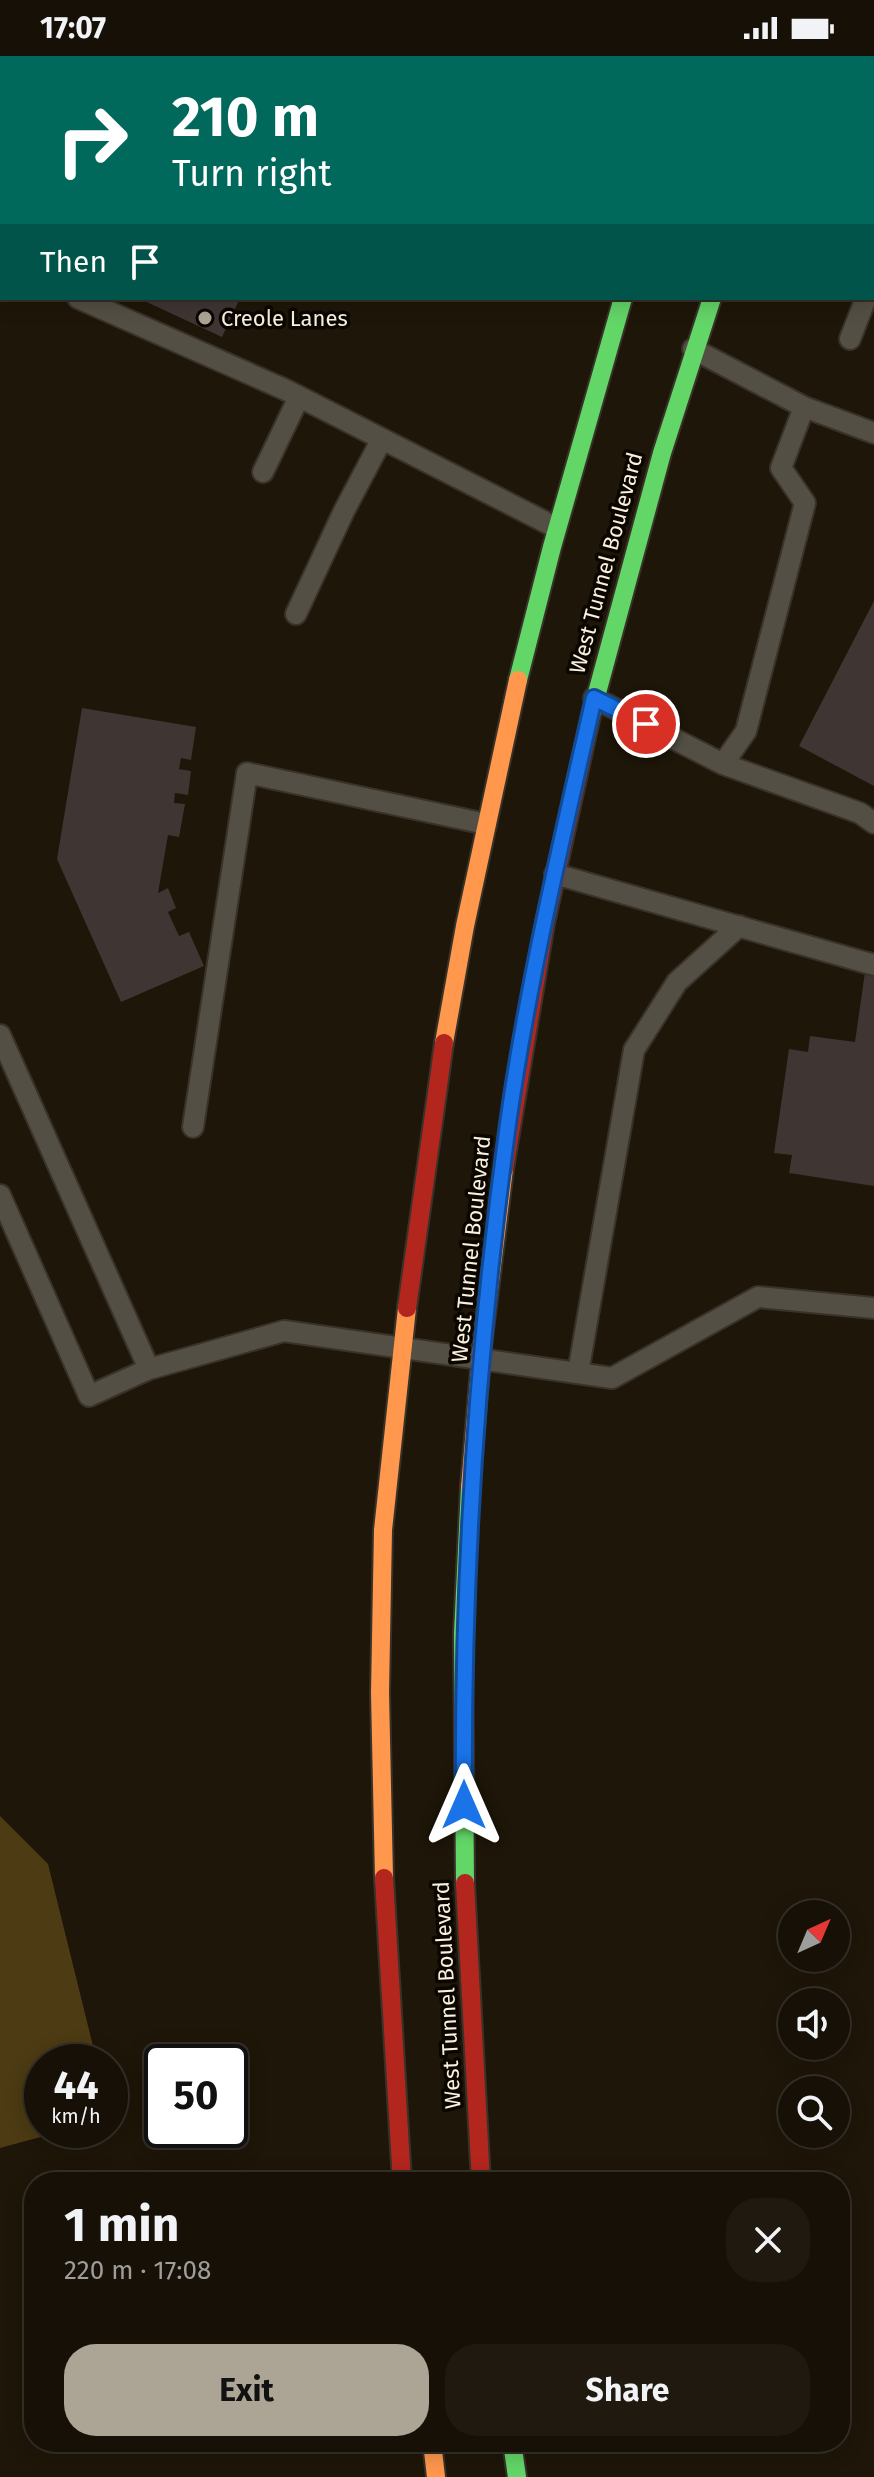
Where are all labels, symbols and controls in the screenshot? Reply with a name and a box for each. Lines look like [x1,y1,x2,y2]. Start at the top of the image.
text: 17:07 [40,10,106,46]
text: 210 m [172,84,319,151]
icon: right [40,88,144,192]
text: Turn right [172,152,332,196]
icon: arrive [123,240,167,284]
text: Then [40,244,107,280]
place label: Creole Lanes [221,305,348,332]
marker: Creole Lanes [196,309,214,327]
street label: West Tunnel Boulevard [563,449,649,677]
pin [612,690,680,758]
icon: arrive [624,702,668,746]
street label: West Tunnel Boulevard [446,1134,496,1364]
position arrow [422,1763,506,1847]
street label: West Tunnel Boulevard [428,1880,466,2110]
north arrow [778,1900,850,1972]
map controls [778,1900,850,2148]
button: sound [778,1988,850,2060]
speed limit sign: 50 [144,2044,248,2148]
text: 44 [53,2062,99,2110]
button: search [778,2076,850,2148]
text: km/h [51,2104,101,2128]
text: 1 min [64,2196,179,2254]
button: close [726,2198,810,2282]
text: 220 m · 17:08 [64,2255,211,2286]
button: Exit [64,2344,429,2436]
button: Share [445,2344,810,2436]

